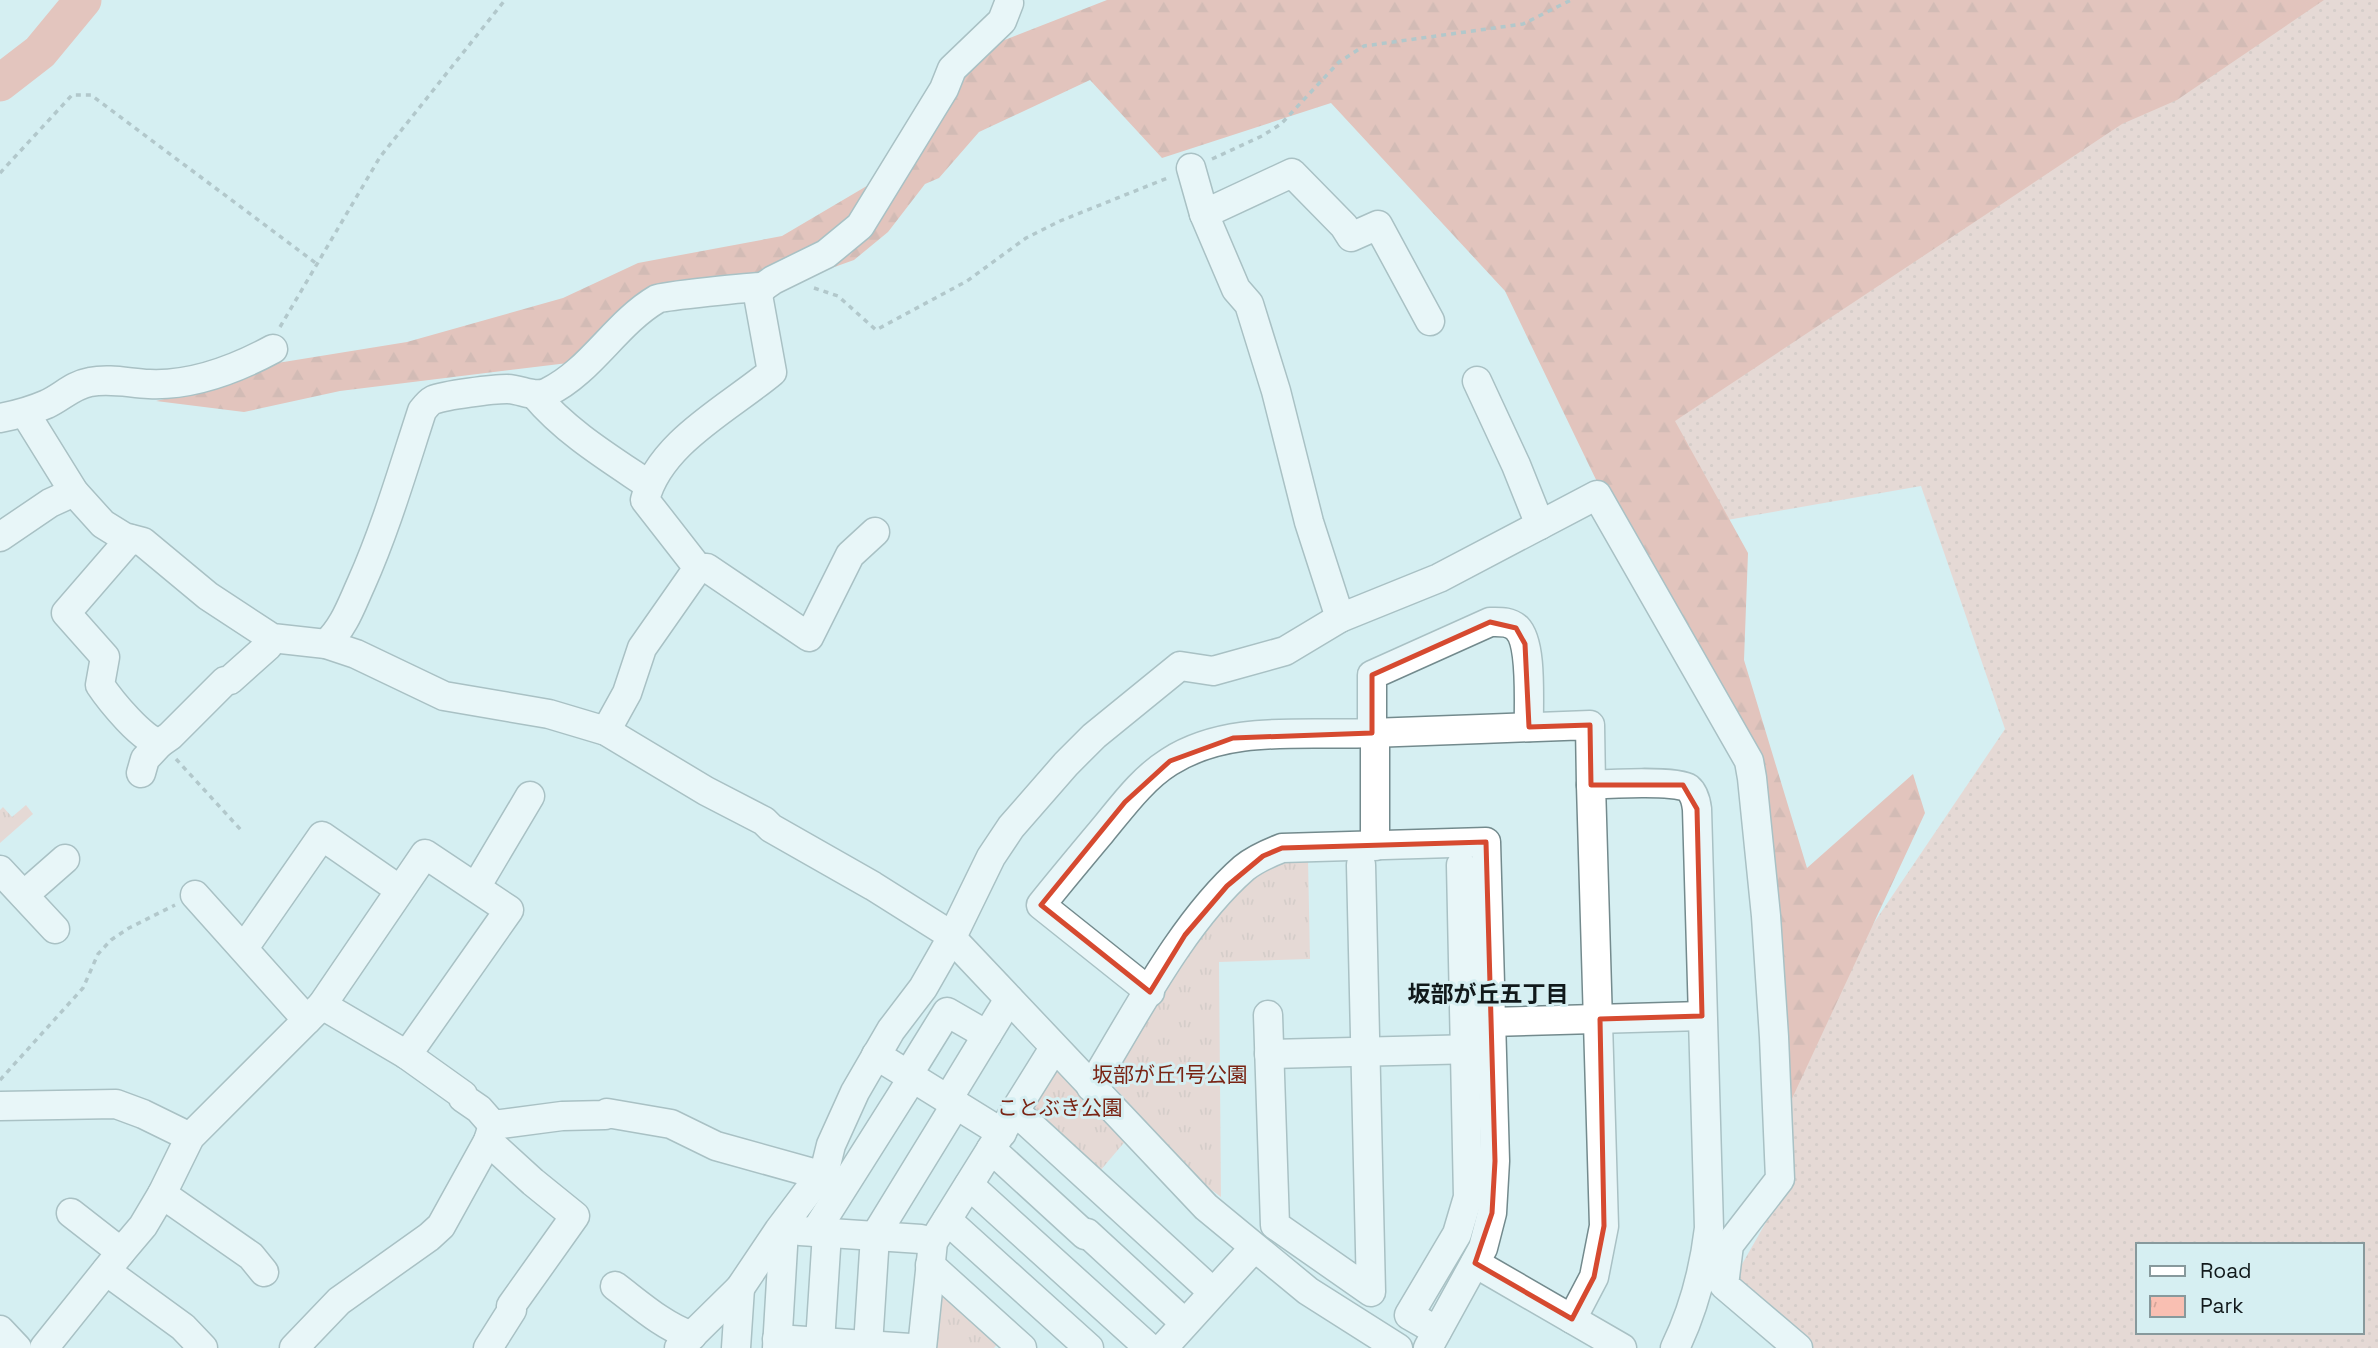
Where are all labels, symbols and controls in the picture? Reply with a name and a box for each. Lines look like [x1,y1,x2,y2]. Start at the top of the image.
district label: 坂部が丘五丁目 [1408,979,1569,1009]
park label: 坂部が丘1号公園 [1092,1061,1248,1088]
park label: ことぶき公園 [997,1094,1123,1121]
legend [2136,1243,2364,1334]
text: Road [2200,1257,2252,1284]
text: Park [2200,1292,2244,1319]

